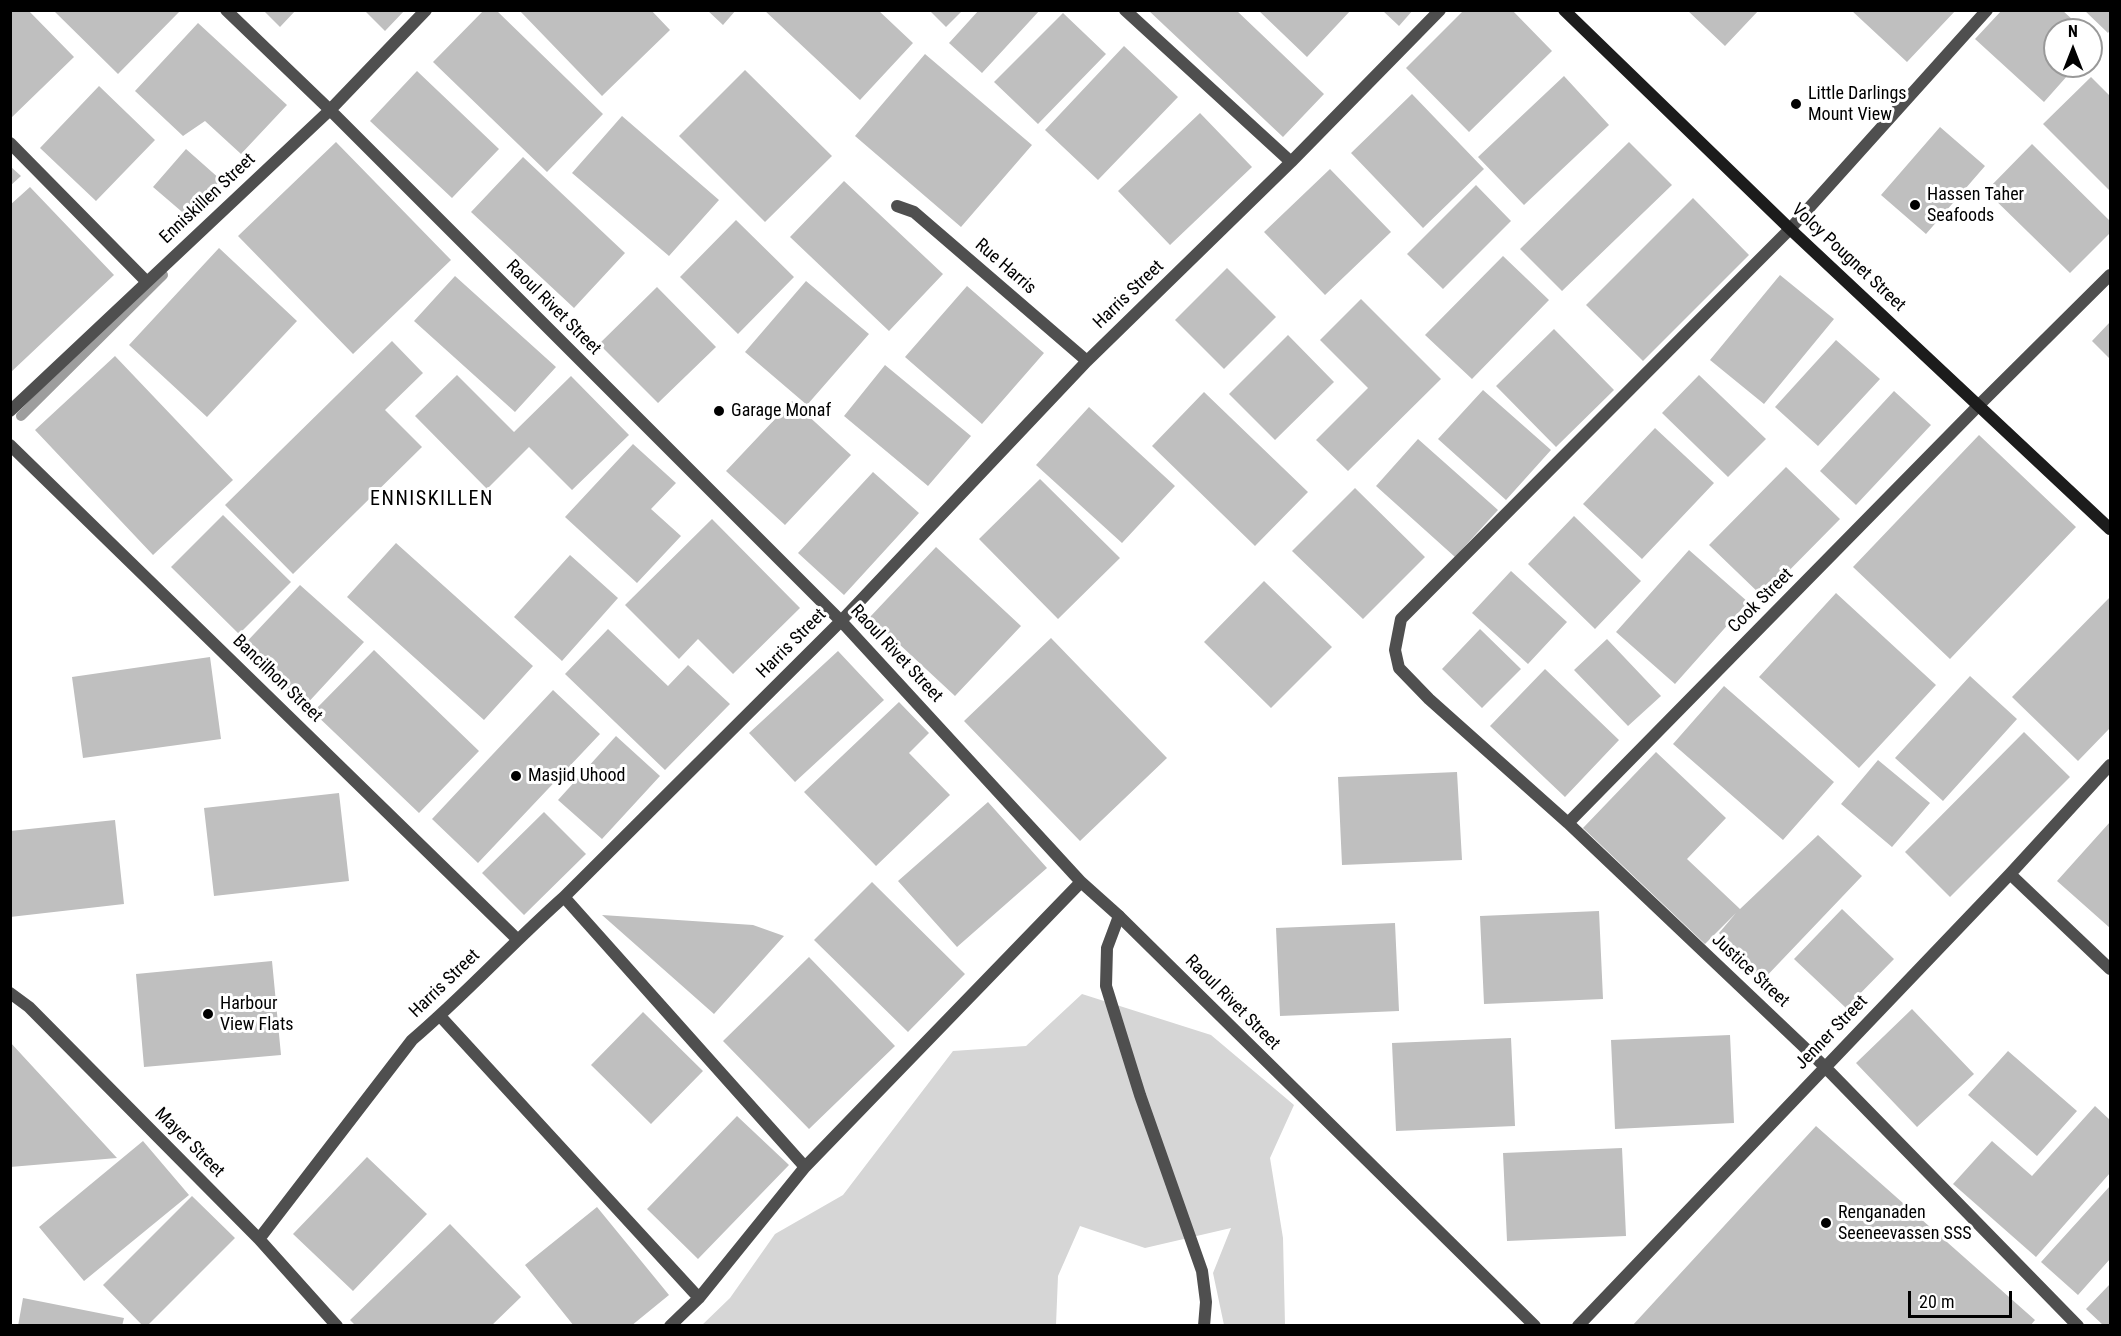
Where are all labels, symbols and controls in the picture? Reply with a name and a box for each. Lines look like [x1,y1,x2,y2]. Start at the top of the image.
north arrow [2043,18,2103,78]
text: N [2068,22,2078,41]
place label: Little Darlings Mount View [1808,83,1906,125]
marker: Little Darlings Mount View [1789,97,1803,111]
street label: Enniskillen Street [156,149,260,249]
place label: Hassen Taher Seafoods [1927,184,2024,226]
marker: Hassen Taher Seafoods [1908,198,1922,212]
street label: Volcy Pougnet Street [1786,200,1910,316]
street label: Rue Harris [970,235,1040,299]
street label: Raoul Rivet Street [501,256,605,360]
street label: Harris Street [1089,256,1169,334]
place label: Garage Monaf [731,400,831,422]
marker: Garage Monaf [712,404,726,418]
district label: ENNISKILLEN [370,488,494,512]
street label: Cook Street [1724,564,1798,638]
street label: Raoul Rivet Street [845,601,947,707]
street label: Harris Street [753,605,831,683]
street label: Bancilhon Street [228,631,326,727]
place label: Masjid Uhood [528,765,625,787]
marker: Masjid Uhood [509,769,523,783]
street label: Justice Street [1707,930,1793,1012]
street label: Harris Street [405,945,485,1023]
street label: Raoul Rivet Street [1180,951,1284,1055]
street label: Jenner Street [1791,991,1873,1075]
place label: Harbour View Flats [220,993,293,1036]
marker: Harbour View Flats [201,1007,215,1021]
street label: Mayer Street [150,1104,228,1182]
place label: Renganaden Seeneevassen SSS [1838,1202,1972,1244]
marker: Renganaden Seeneevassen SSS [1819,1216,1833,1230]
scale bar [1911,1279,2014,1317]
text: 20 m [1919,1291,1954,1312]

